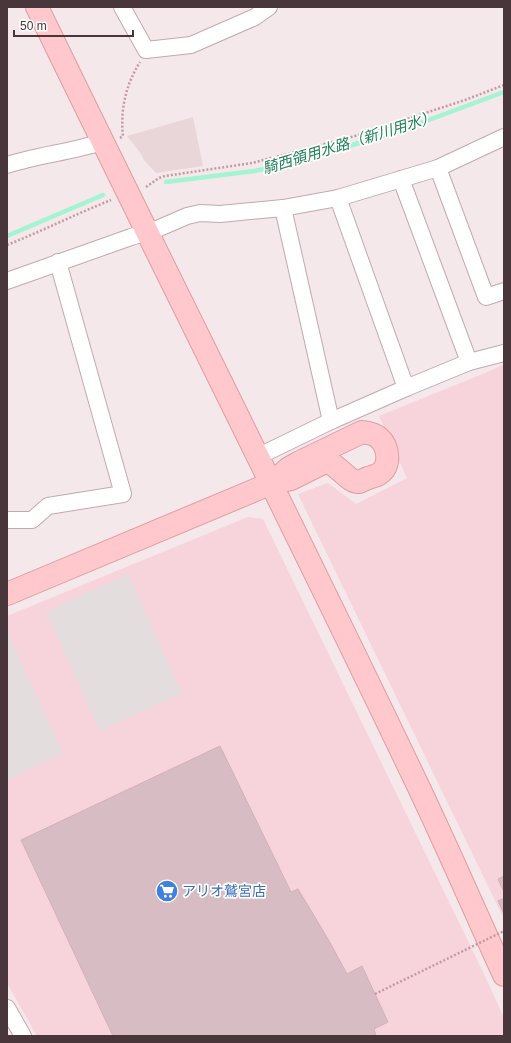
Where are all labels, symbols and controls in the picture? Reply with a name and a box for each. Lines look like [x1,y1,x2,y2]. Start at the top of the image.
scale bar [14,12,133,38]
text: 50 m [20,19,47,33]
water label: 騎西領用水路（新川用水） [260,108,437,177]
supermarket icon: アリオ鷲宮店 [154,878,180,904]
place label: アリオ鷲宮店 [182,883,266,899]

